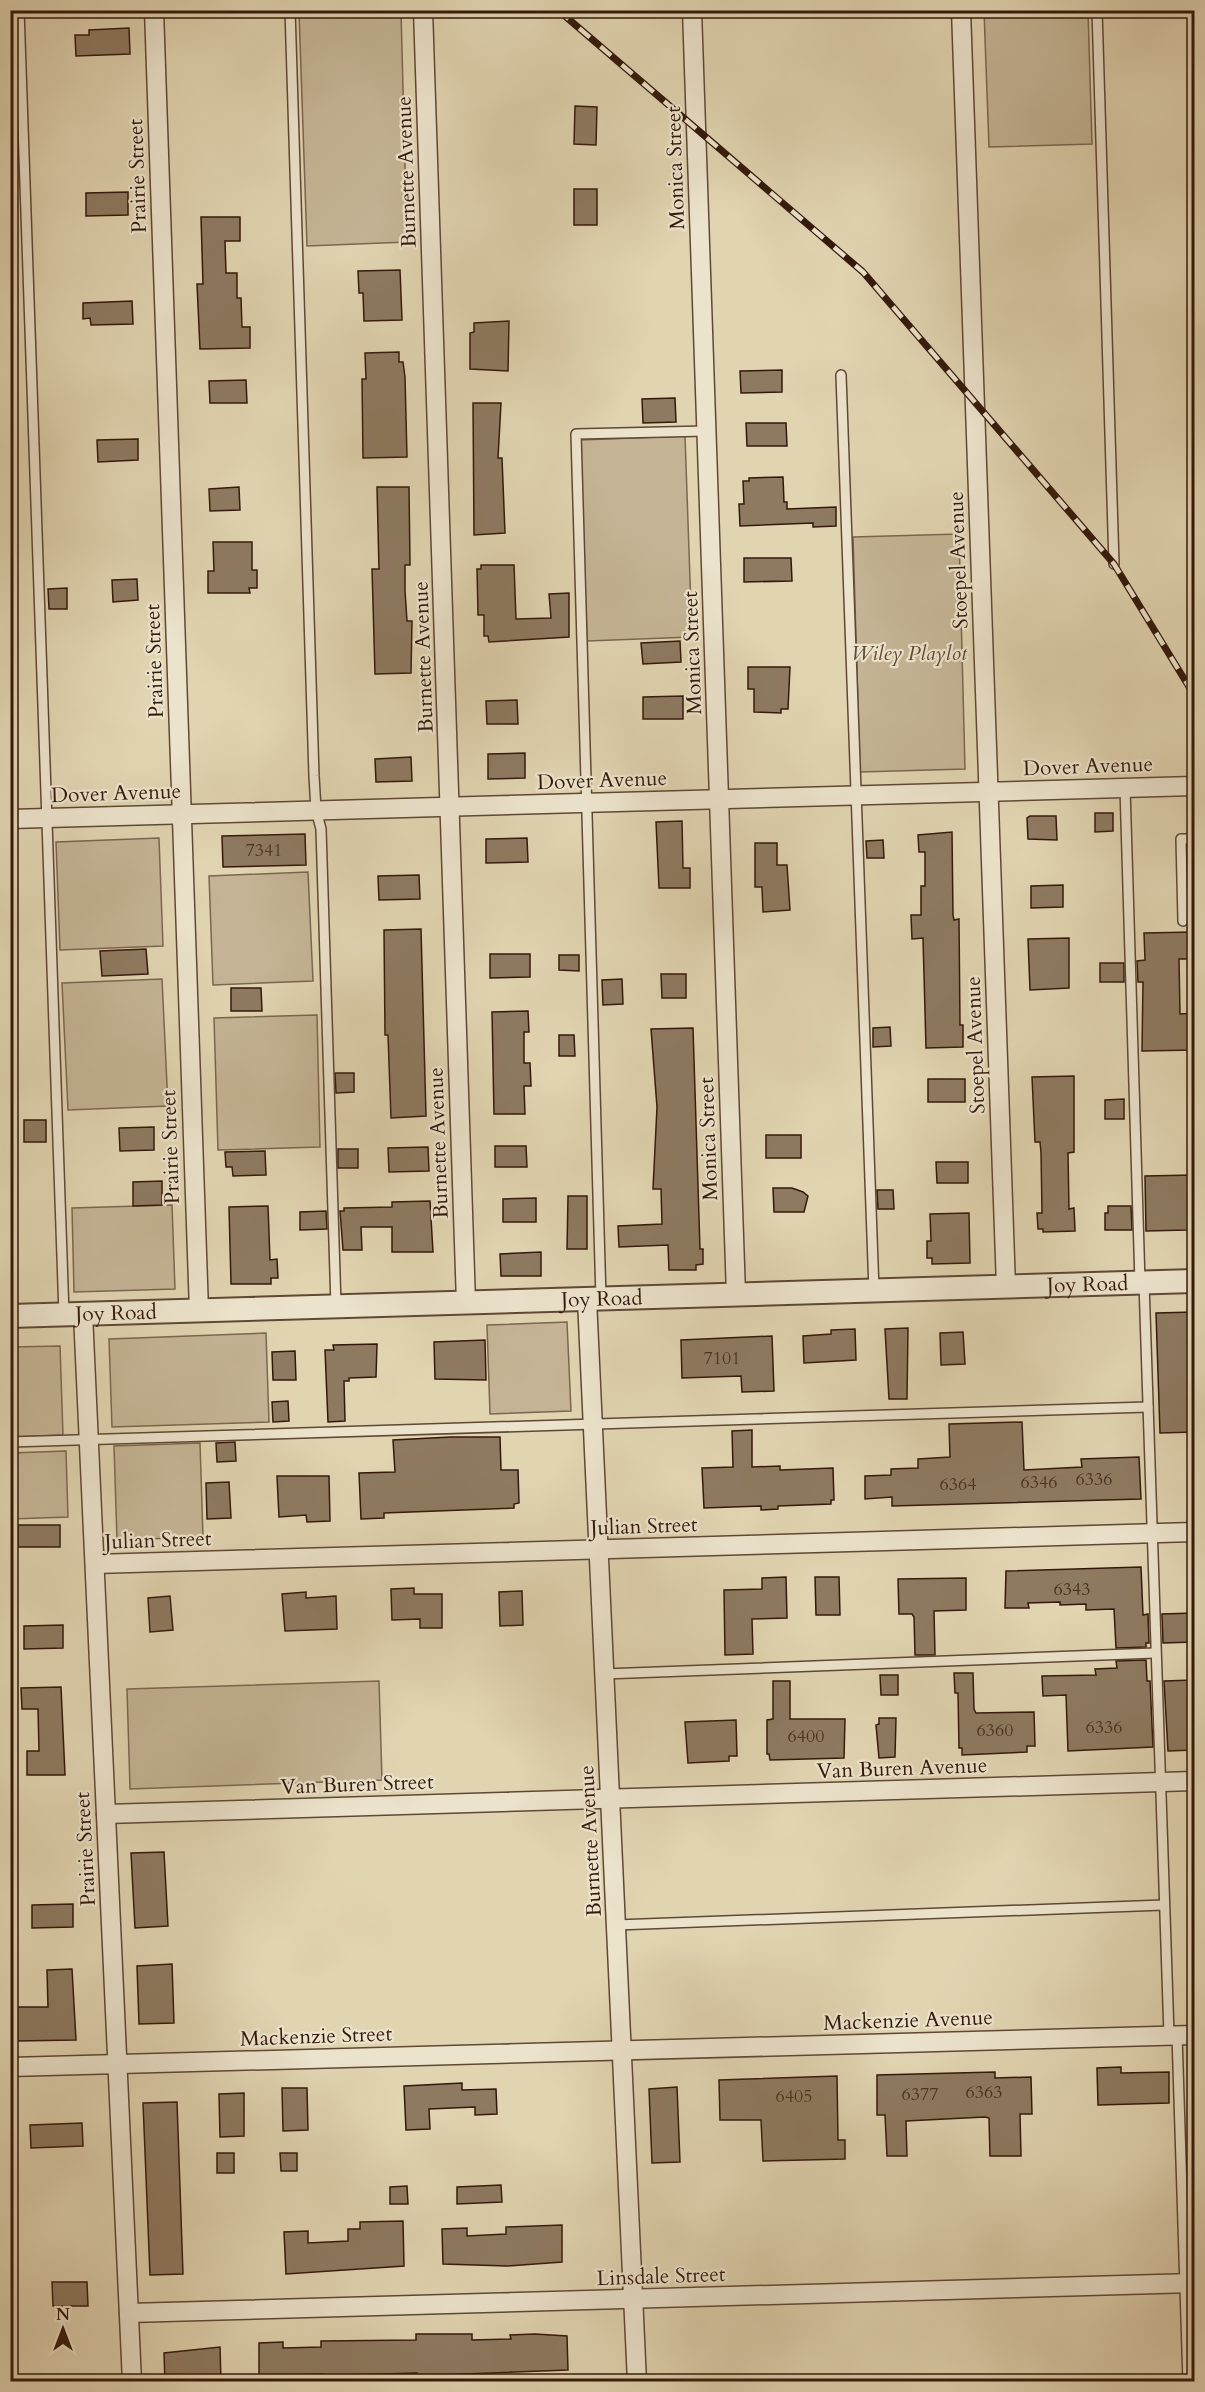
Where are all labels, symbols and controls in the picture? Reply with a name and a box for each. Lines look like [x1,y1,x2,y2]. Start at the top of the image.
street label: Burnette Avenue [389,96,424,248]
street label: Monica Street [659,105,692,230]
street label: Prairie Street [121,118,154,234]
street label: Stoepel Avenue [942,491,975,629]
street label: Burnette Avenue [406,581,441,733]
street label: Monica Street [676,590,709,715]
street label: Prairie Street [138,603,171,719]
park label: Wiley Playlot [851,639,968,668]
street label: Dover Avenue [1023,750,1153,783]
street label: Dover Avenue [537,764,667,797]
street label: Dover Avenue [51,777,181,810]
house number: 7341 [246,838,282,863]
street label: Stoepel Avenue [959,976,992,1114]
street label: Burnette Avenue [421,1067,456,1219]
street label: Monica Street [692,1076,725,1201]
street label: Prairie Street [154,1089,187,1205]
street label: Joy Road [1043,1269,1129,1300]
street label: Joy Road [558,1283,643,1315]
street label: Joy Road [72,1298,157,1329]
house number: 7101 [704,1346,740,1371]
house number: 6336 [1076,1467,1112,1492]
house number: 6346 [1021,1470,1057,1495]
house number: 6364 [940,1472,976,1497]
street label: Julian Street [587,1510,698,1543]
street label: Julian Street [101,1524,212,1557]
house number: 6343 [1054,1577,1090,1602]
house number: 6336 [1086,1715,1122,1740]
house number: 6360 [977,1718,1013,1743]
house number: 6400 [788,1724,824,1749]
street label: Van Buren Avenue [816,1751,988,1786]
street label: Burnette Avenue [572,1765,609,1917]
street label: Van Buren Street [280,1767,434,1802]
street label: Prairie Street [68,1791,103,1907]
street label: Mackenzie Avenue [823,2003,993,2038]
street label: Mackenzie Street [239,2019,393,2054]
house number: 6363 [966,2080,1002,2105]
house number: 6377 [902,2082,938,2107]
house number: 6405 [776,2084,812,2109]
street label: Linsdale Street [596,2260,726,2293]
north arrow [33,2299,93,2359]
text: N [56,2304,70,2326]

